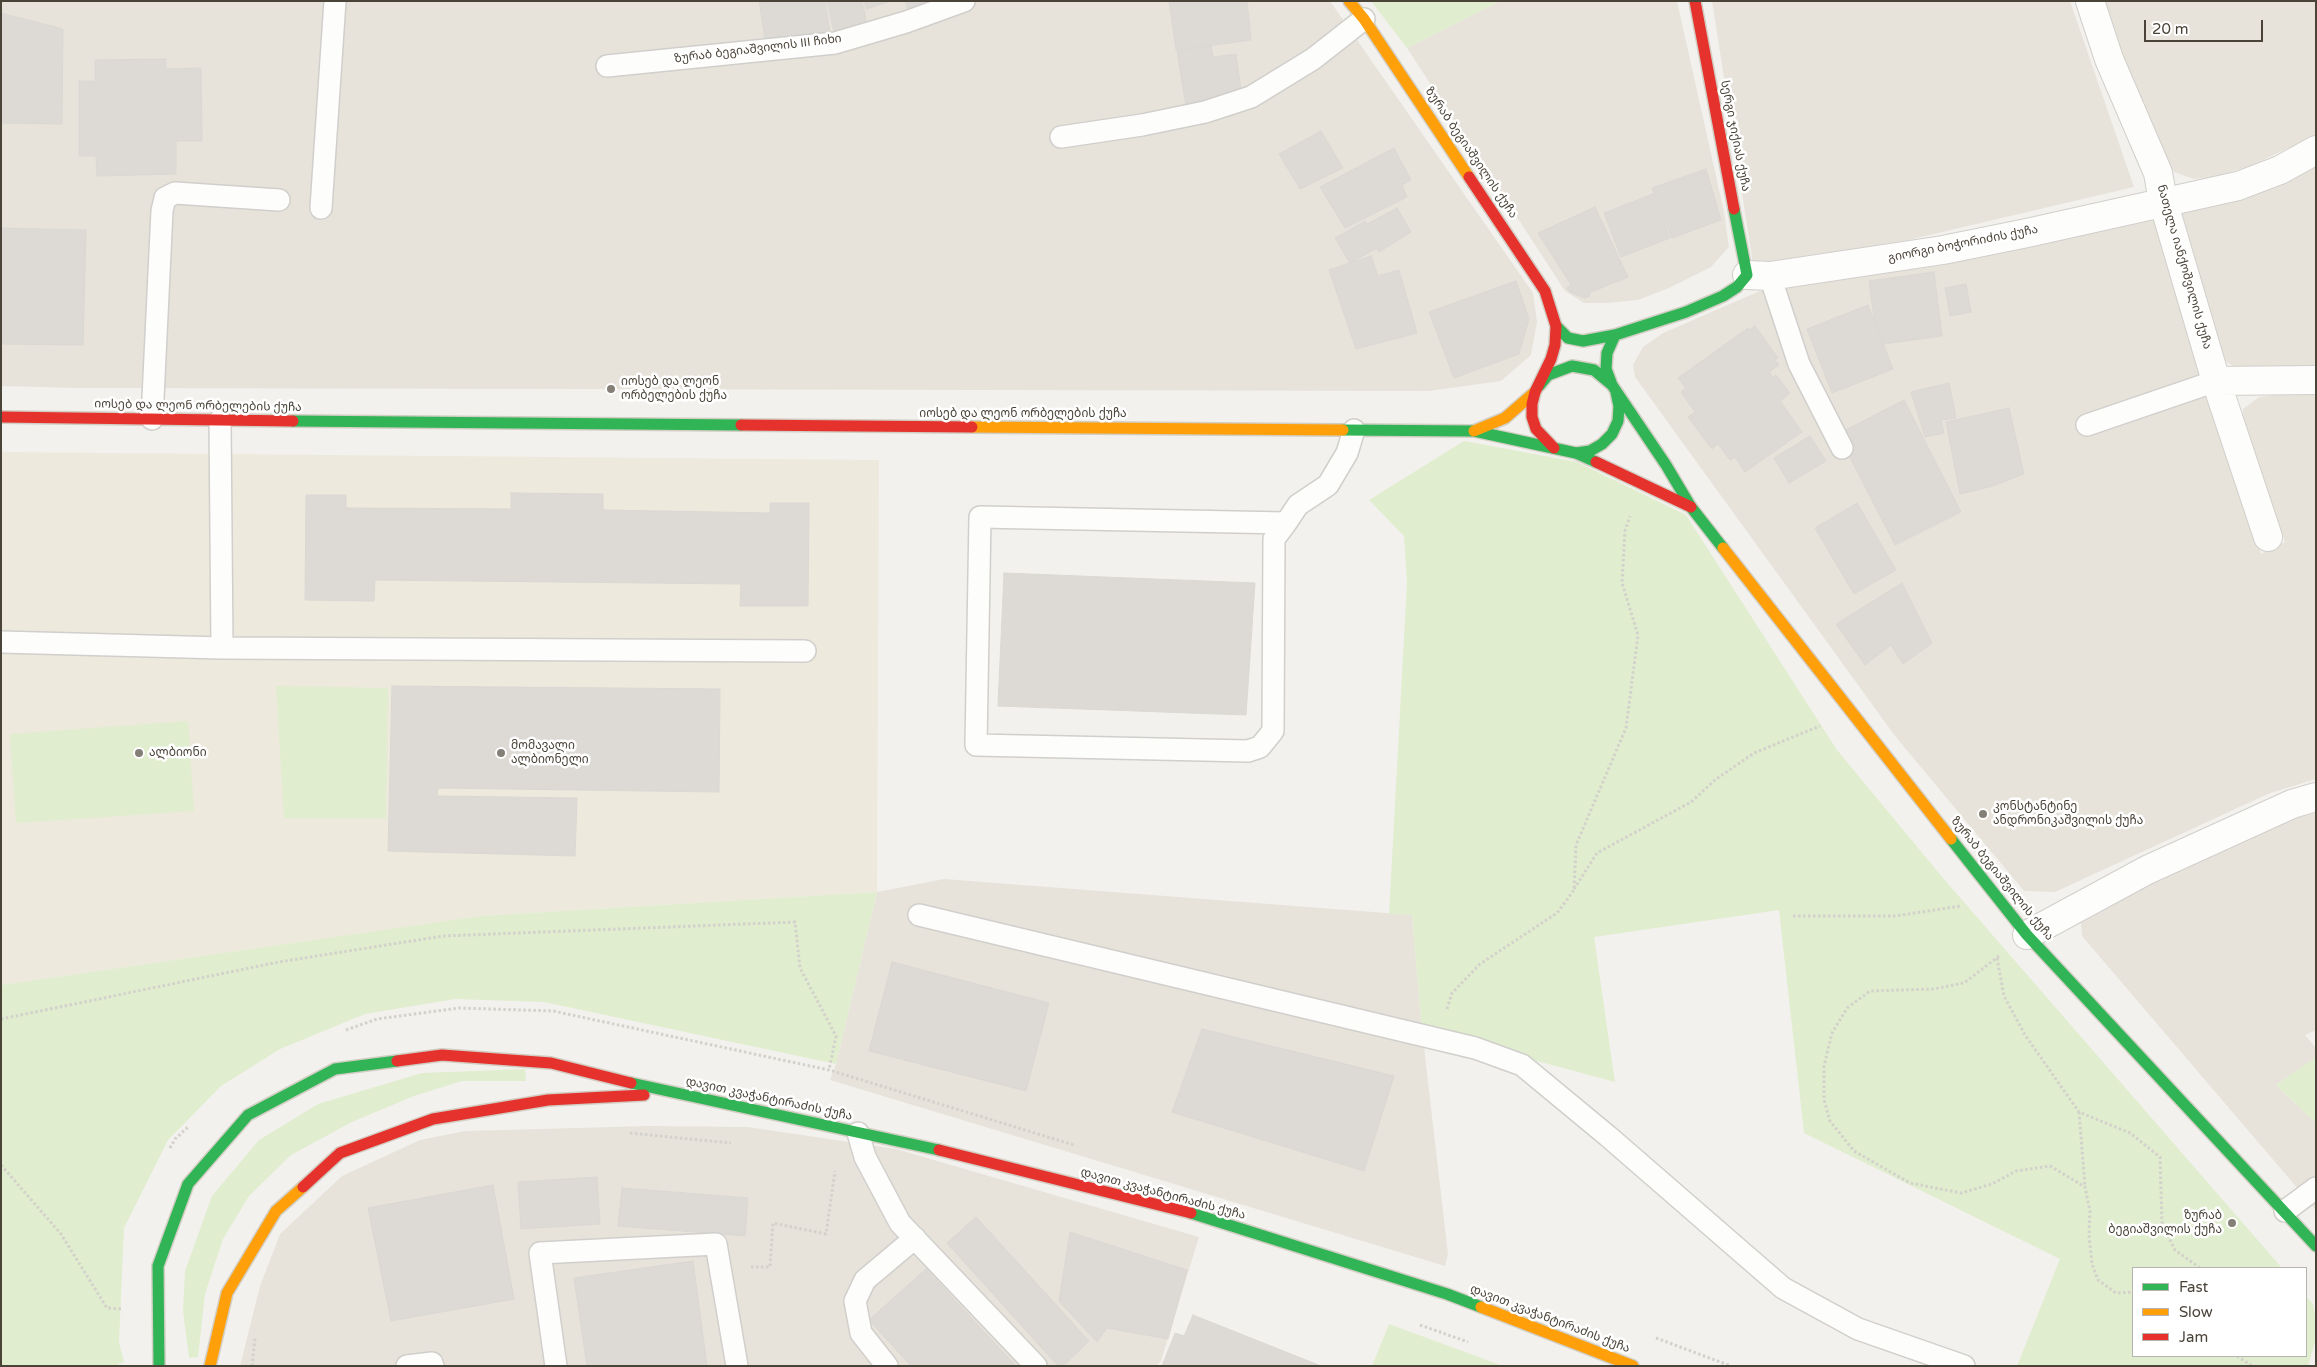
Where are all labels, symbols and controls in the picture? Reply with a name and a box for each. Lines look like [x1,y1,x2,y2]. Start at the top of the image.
scale bar [2147,10,2266,42]
text: 20 m [2152,20,2189,38]
street label: ზურაბ ბეგიაშვილის III ჩიხი [674,32,842,66]
street label: სერგი ჯიქიას ქუჩა [1717,79,1753,193]
street label: ზურაბ ბეგიაშვილის ქუჩა [1422,85,1520,221]
street label: ნათელა იანქოშვილის ქუჩა [2154,183,2214,351]
street label: გიორგი ბოჭორიძის ქუჩა [1887,222,2039,266]
place label: იოსებ და ლეონ ორბელების ქუჩა [621,375,727,403]
marker: იოსებ და ლეონ ორბელების ქუჩა [605,383,617,395]
street label: იოსებ და ლეონ ორბელების ქუჩა [94,397,302,415]
street label: იოსებ და ლეონ ორბელების ქუჩა [919,407,1127,421]
place label: მომავალი ალბიონელი [511,739,589,767]
place label: ალბიონი [149,746,207,760]
marker: ალბიონი [133,747,145,759]
marker: მომავალი ალბიონელი [495,747,507,759]
place label: კონსტანტინე ანდრონიკაშვილის ქუჩა [1993,800,2143,828]
marker: კონსტანტინე ანდრონიკაშვილის ქუჩა [1977,808,1989,820]
street label: ზურაბ ბეგიაშვილის ქუჩა [1948,814,2056,944]
street label: დავით კვაჭანტირაძის ქუჩა [684,1074,854,1124]
street label: დავით კვაჭანტირაძის ქუჩა [1079,1165,1247,1223]
place label: ზურაბ ბეგიაშვილის ქუჩა [2108,1209,2222,1237]
marker: ზურაბ ბეგიაშვილის ქუჩა [2226,1217,2238,1229]
legend [2132,1267,2307,1357]
text: Fast [2179,1278,2208,1296]
street label: დავით კვაჭანტირაძის ქუჩა [1468,1282,1632,1356]
text: Slow [2179,1303,2213,1321]
text: Jam [2179,1328,2208,1346]

